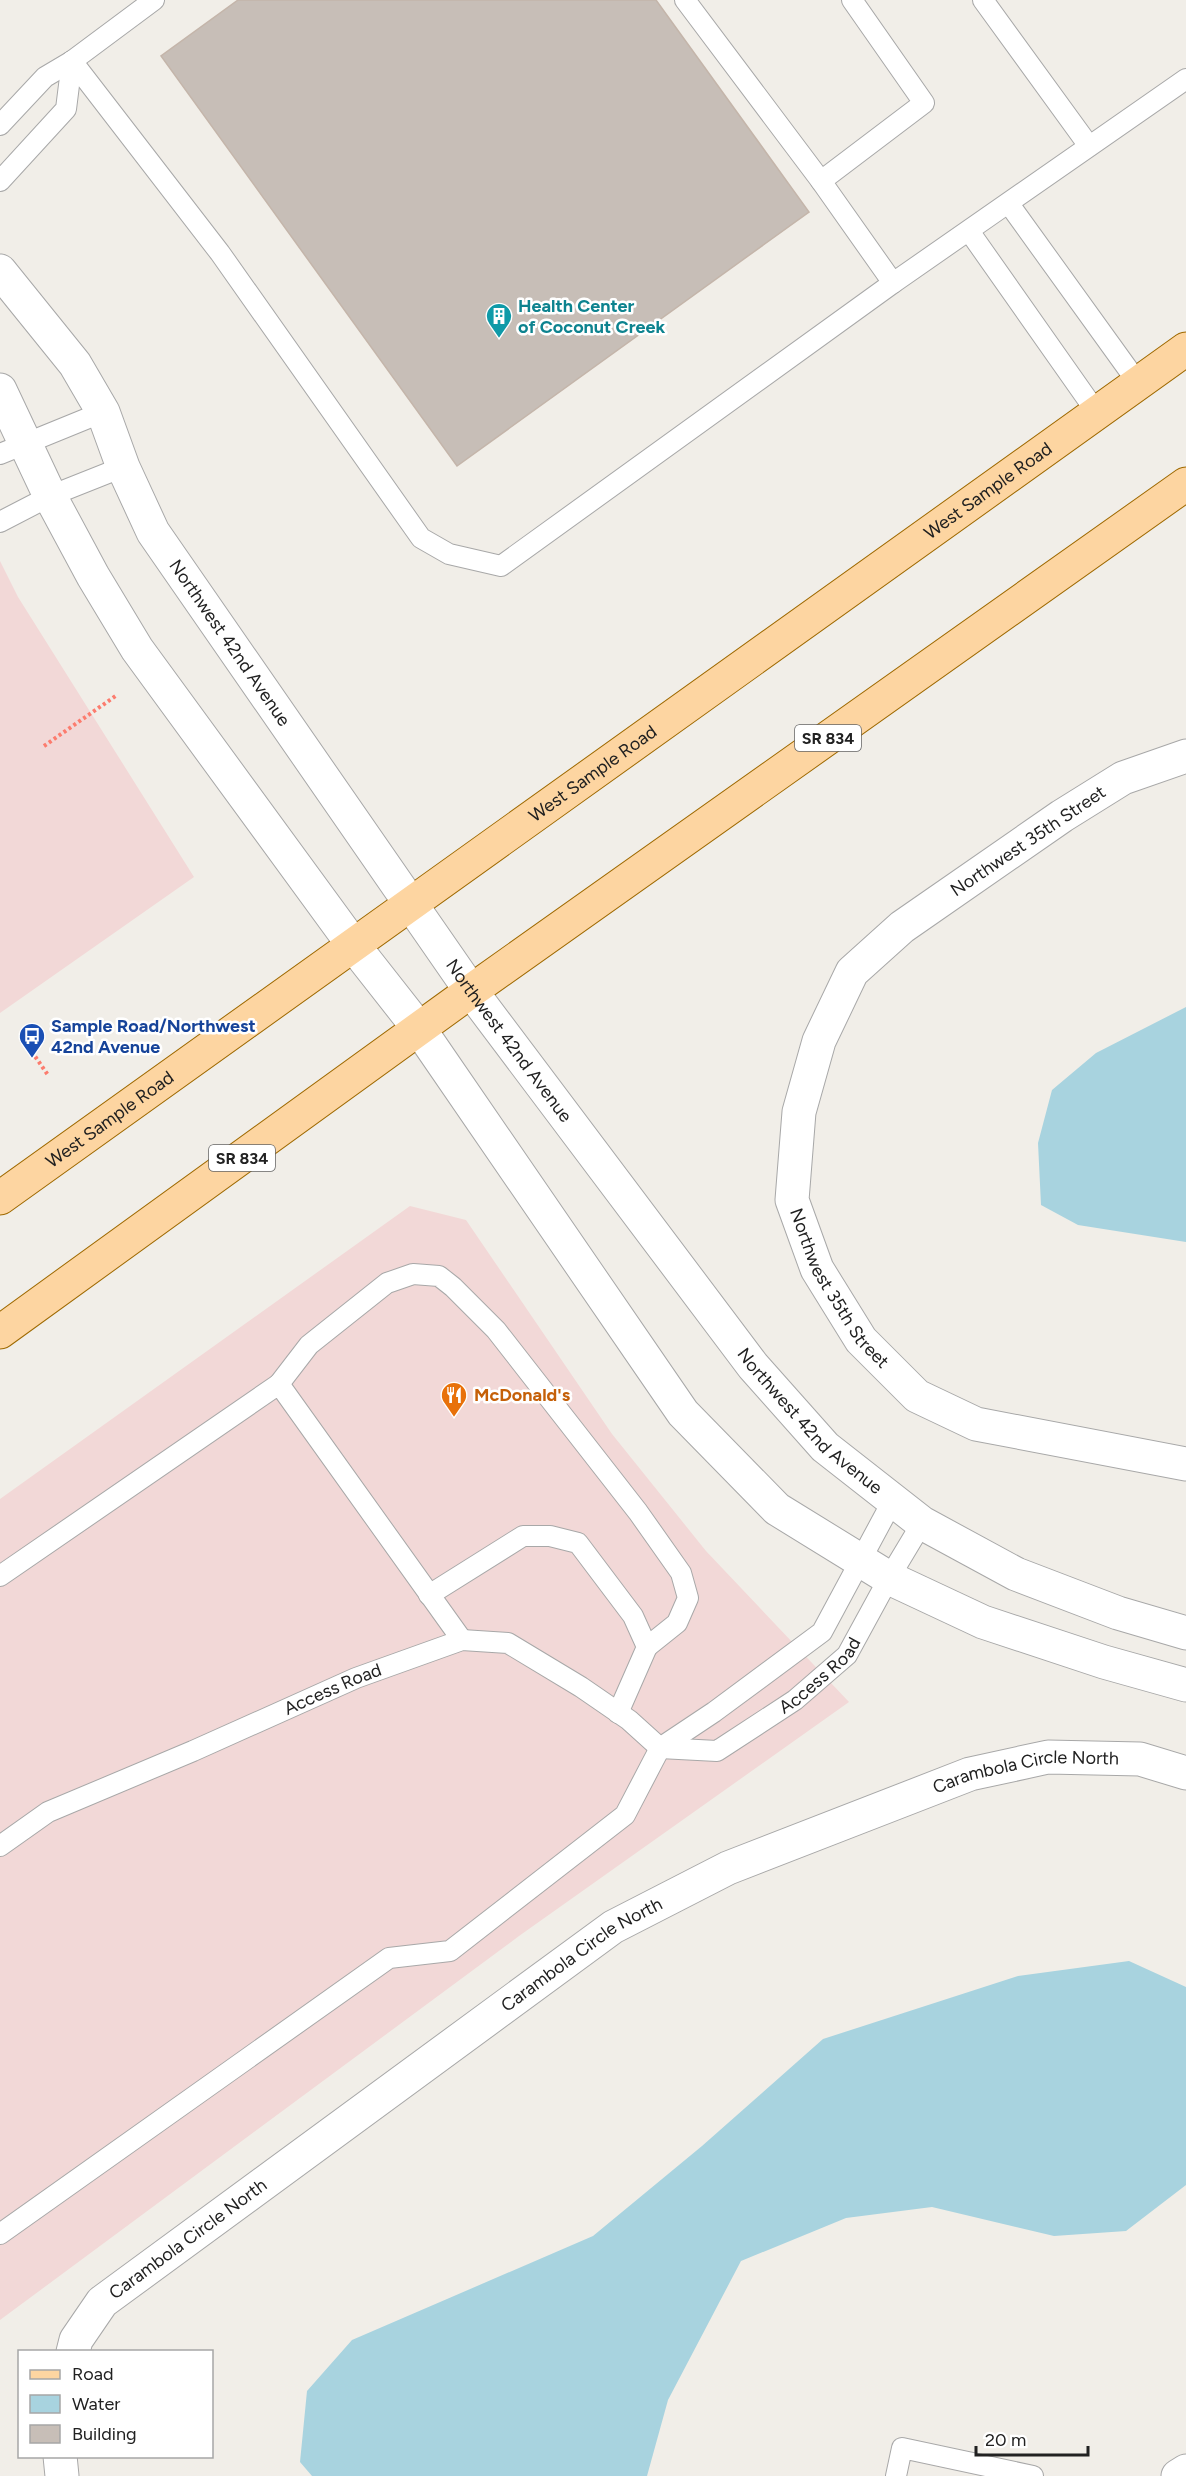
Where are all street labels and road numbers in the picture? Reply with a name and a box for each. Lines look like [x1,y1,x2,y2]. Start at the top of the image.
street label: West Sample Road [920,438,1056,544]
street label: Northwest 42nd Avenue [164,555,295,731]
street label: West Sample Road [525,720,661,827]
road number: SR 834 [795,725,861,751]
street label: Northwest 35th Street [946,781,1110,901]
street label: Northwest 42nd Avenue [441,955,577,1127]
street label: West Sample Road [42,1066,178,1173]
road number: SR 834 [209,1145,275,1171]
street label: Northwest 35th Street [785,1205,894,1373]
street label: Northwest 42nd Avenue [732,1344,887,1499]
street label: Access Road [775,1634,865,1719]
street label: Access Road [281,1659,384,1720]
street label: Carambola Circle North [930,1746,1119,1798]
street label: Carambola Circle North [497,1893,666,2016]
street label: Carambola Circle North [105,2174,271,2304]

